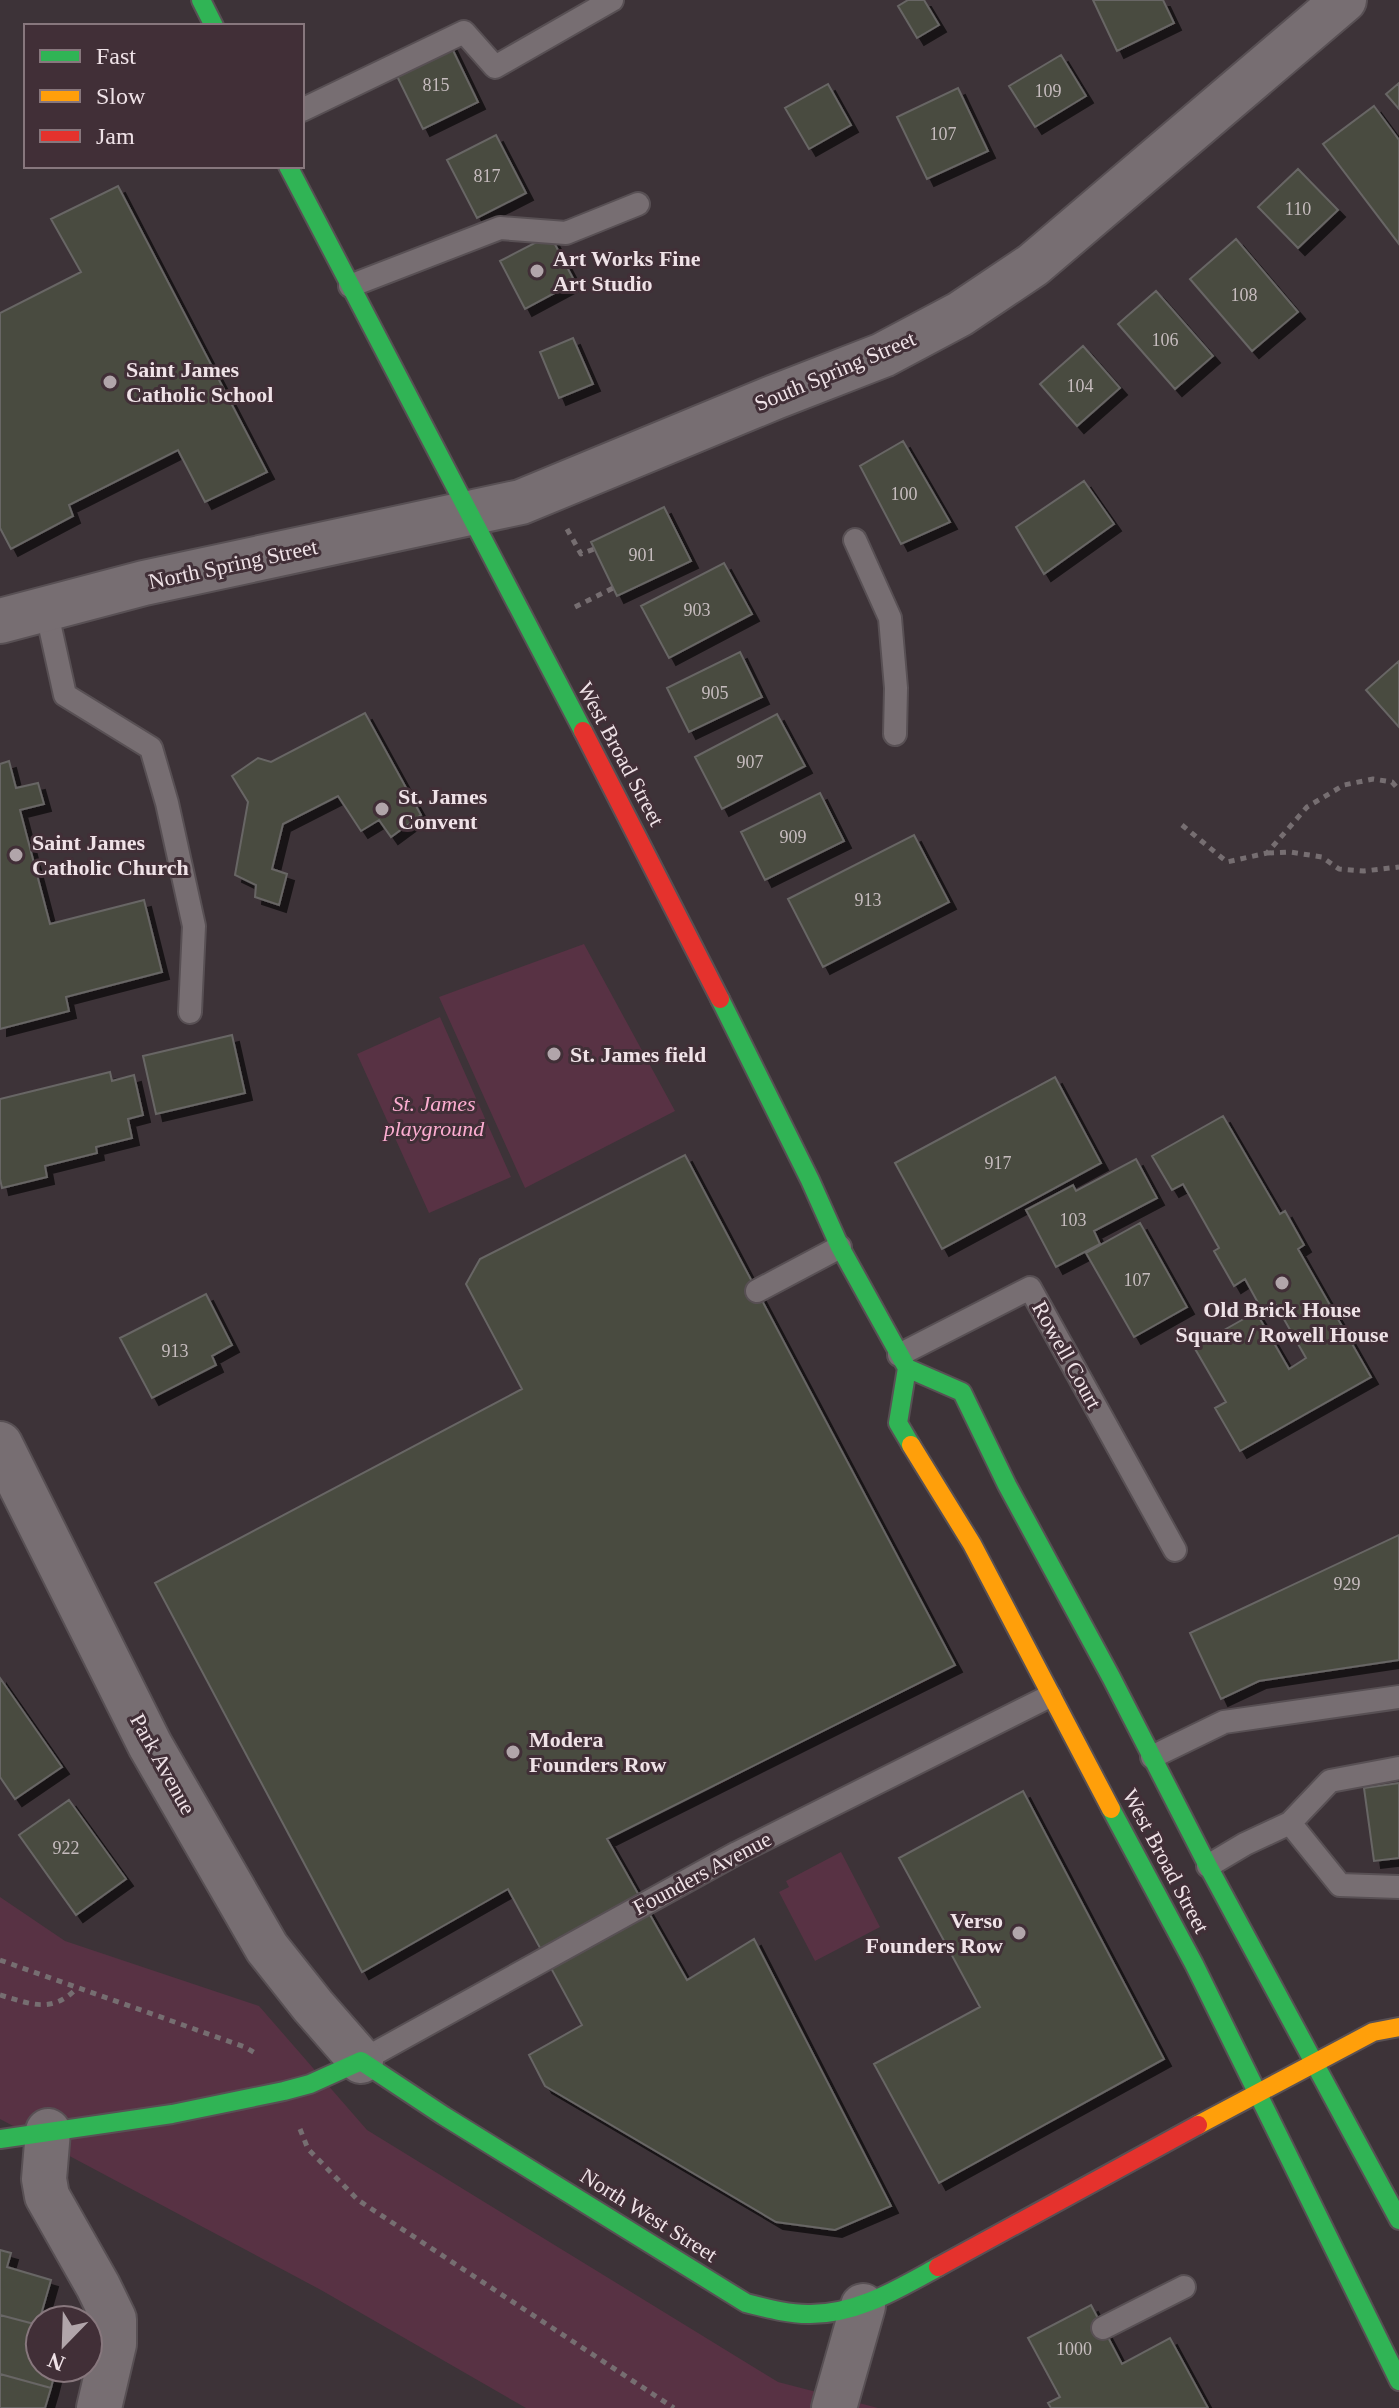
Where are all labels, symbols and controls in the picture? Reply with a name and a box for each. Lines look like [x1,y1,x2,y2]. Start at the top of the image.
legend [24,24,304,168]
text: Fast [96,43,136,69]
house number: 815 [423,75,450,95]
house number: 109 [1035,81,1062,101]
text: Slow [96,83,146,109]
text: Jam [96,123,135,149]
house number: 107 [930,124,957,144]
house number: 817 [474,166,501,186]
house number: 110 [1285,199,1311,219]
place label: Art Works Fine Art Studio [553,246,701,296]
marker: Art Works Fine Art Studio [528,262,546,280]
house number: 108 [1231,285,1258,305]
street label: South Spring Street [751,326,919,416]
house number: 106 [1152,330,1179,350]
place label: Saint James Catholic School [126,357,273,407]
marker: Saint James Catholic School [101,373,119,391]
house number: 104 [1067,376,1094,396]
house number: 100 [891,484,918,504]
street label: North Spring Street [146,534,320,594]
house number: 901 [629,545,656,565]
house number: 903 [684,600,711,620]
street label: West Broad Street [573,678,669,830]
house number: 905 [702,683,729,703]
house number: 907 [737,752,764,772]
place label: St. James Convent [398,784,488,834]
marker: St. James Convent [373,800,391,818]
house number: 909 [780,827,807,847]
place label: Saint James Catholic Church [32,830,189,880]
marker: Saint James Catholic Church [7,846,25,864]
house number: 913 [855,890,882,910]
place label: St. James field [570,1042,706,1067]
marker: St. James field [545,1045,563,1063]
park label: St. James playground [382,1091,485,1141]
house number: 917 [985,1153,1012,1173]
house number: 103 [1060,1210,1087,1230]
house number: 107 [1124,1270,1151,1290]
marker: Old Brick House Square / Rowell House [1273,1274,1291,1292]
street label: Rowell Court [1027,1297,1107,1413]
place label: Old Brick House Square / Rowell House [1176,1297,1389,1347]
house number: 913 [162,1341,189,1361]
house number: 929 [1334,1574,1361,1594]
street label: Park Avenue [125,1709,201,1819]
place label: Modera Founders Row [529,1727,667,1777]
marker: Modera Founders Row [504,1743,522,1761]
street label: West Broad Street [1118,1785,1214,1937]
street label: Founders Avenue [629,1826,775,1920]
house number: 922 [53,1838,80,1858]
place label: Verso Founders Row [865,1908,1003,1958]
marker: Verso Founders Row [1010,1924,1028,1942]
street label: North West Street [576,2163,722,2267]
north arrow [24,2304,104,2384]
house number: 1000 [1056,2339,1092,2359]
text: N [44,2347,69,2377]

